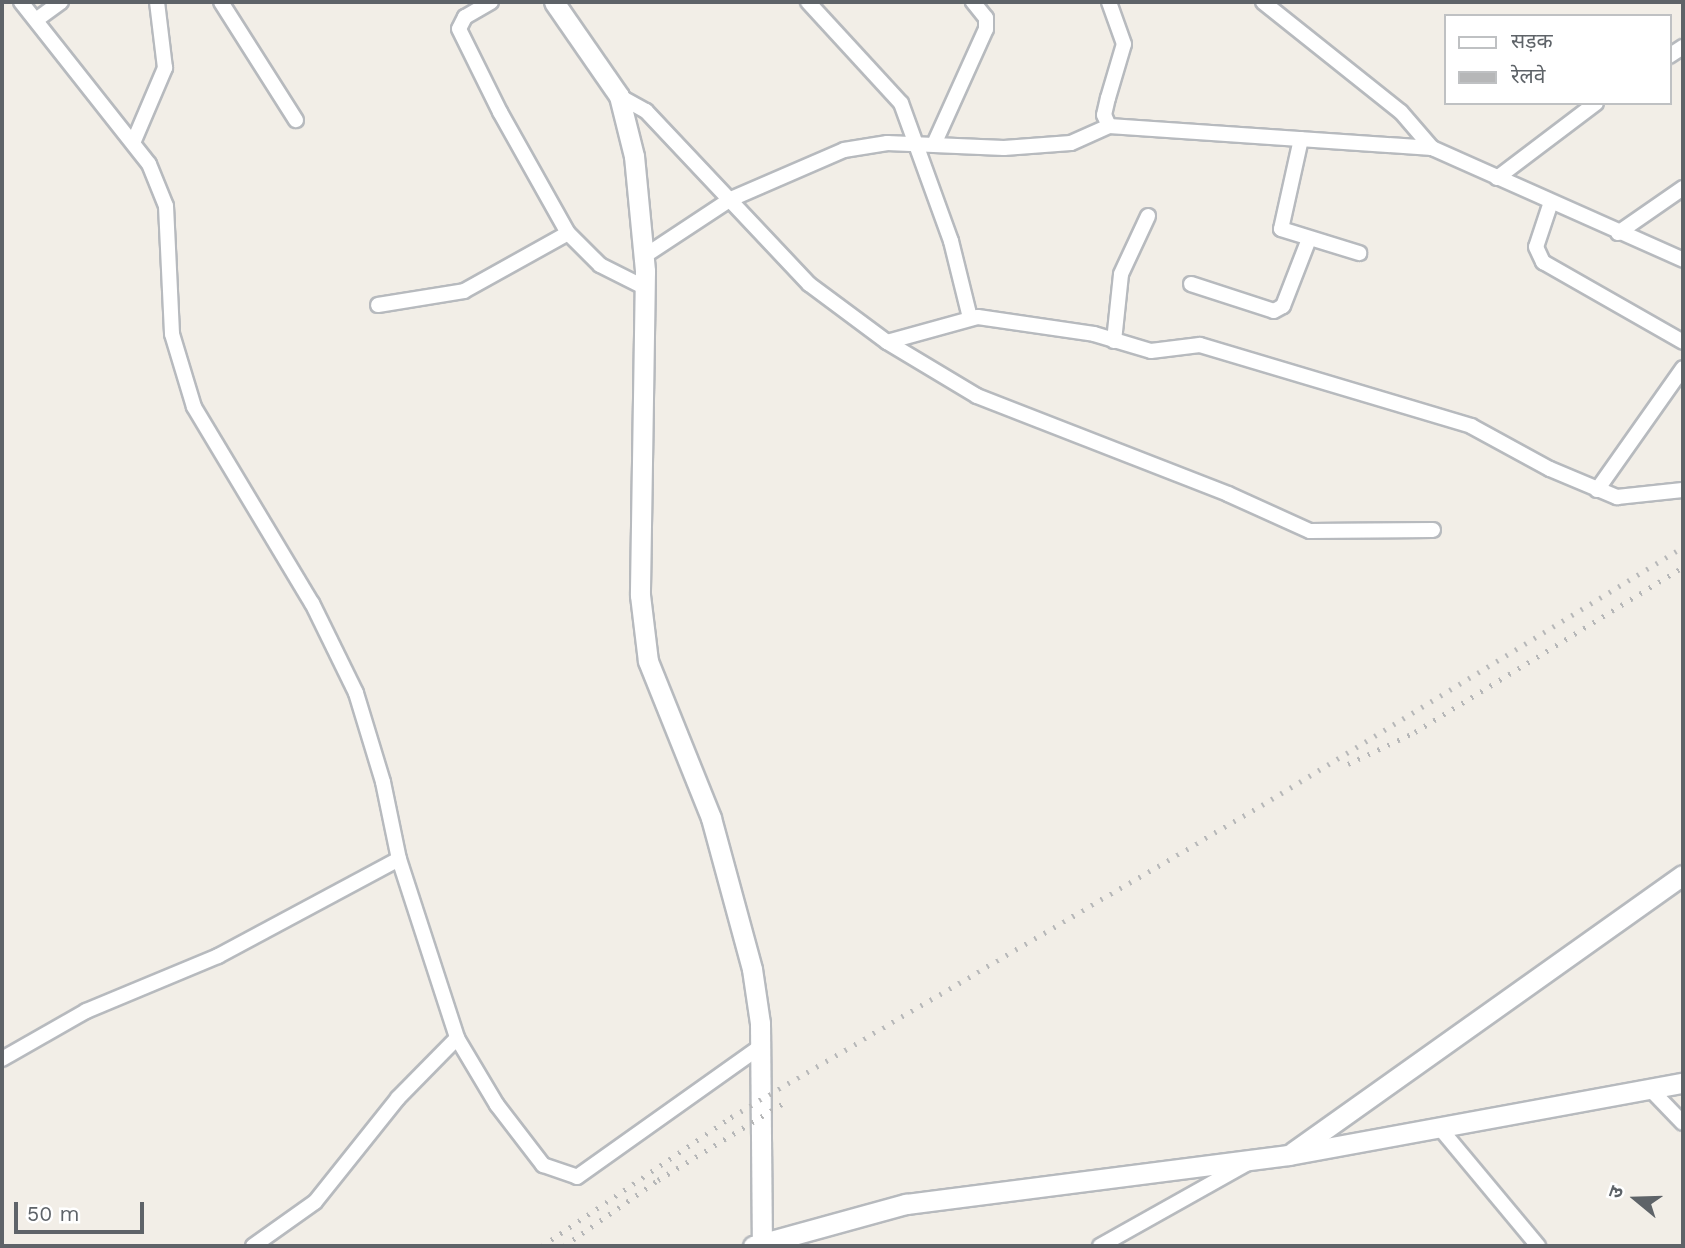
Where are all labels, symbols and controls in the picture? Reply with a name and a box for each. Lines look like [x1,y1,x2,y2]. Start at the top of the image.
legend [1444,14,1671,105]
text: सड़क [1511,28,1553,53]
text: रेलवे [1511,63,1546,88]
north arrow [1601,1164,1671,1234]
text: उ [1603,1183,1628,1201]
scale bar [18,1188,147,1232]
text: 50 m [27,1201,79,1226]

